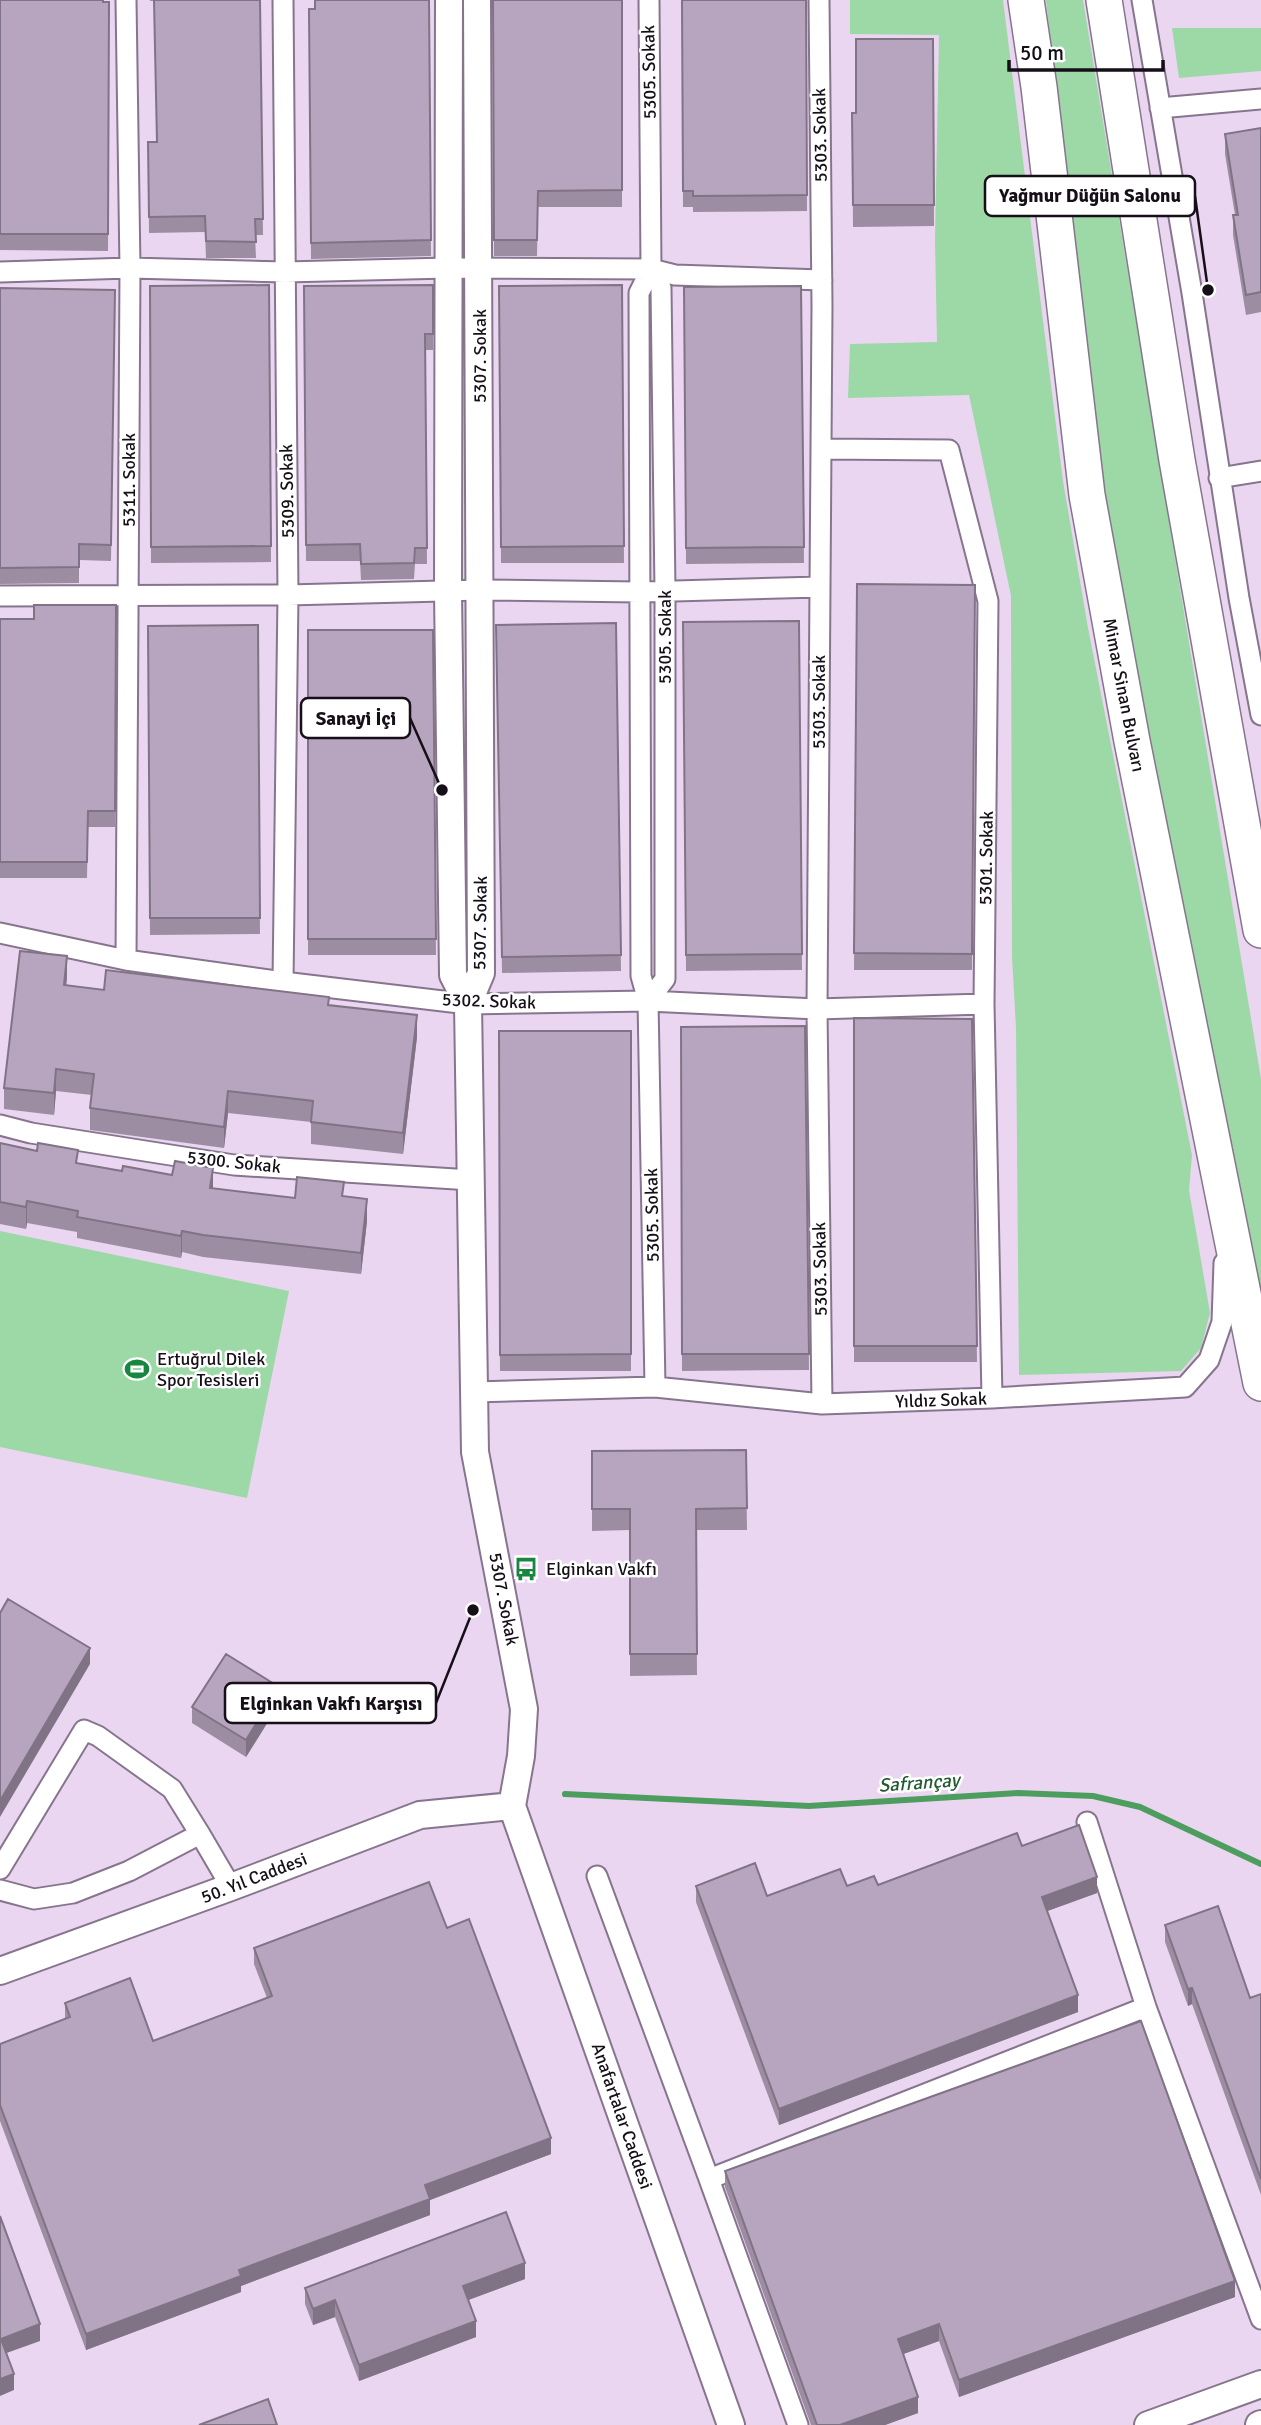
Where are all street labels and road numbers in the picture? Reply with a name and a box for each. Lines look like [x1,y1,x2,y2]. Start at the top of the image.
street label: 5305. Sokak [637,25,661,119]
street label: 5303. Sokak [808,88,832,182]
street label: 5307. Sokak [469,309,491,403]
street label: 5311. Sokak [118,433,140,527]
street label: 5309. Sokak [275,444,299,538]
street label: 5305. Sokak [654,590,676,684]
street label: Mimar Sinan Bulvarı [1098,616,1150,774]
street label: 5303. Sokak [808,655,830,749]
street label: 5301. Sokak [974,811,998,905]
street label: 5307. Sokak [468,876,492,970]
street label: 5302. Sokak [442,988,536,1014]
street label: 5300. Sokak [186,1146,282,1178]
street label: 5305. Sokak [640,1168,664,1262]
street label: 5303. Sokak [808,1222,832,1316]
street label: Yıldız Sokak [895,1387,987,1413]
street label: 5307. Sokak [484,1551,524,1647]
street label: 50. Yıl Caddesi [198,1848,310,1908]
street label: Anafartalar Caddesi [587,2040,657,2192]

